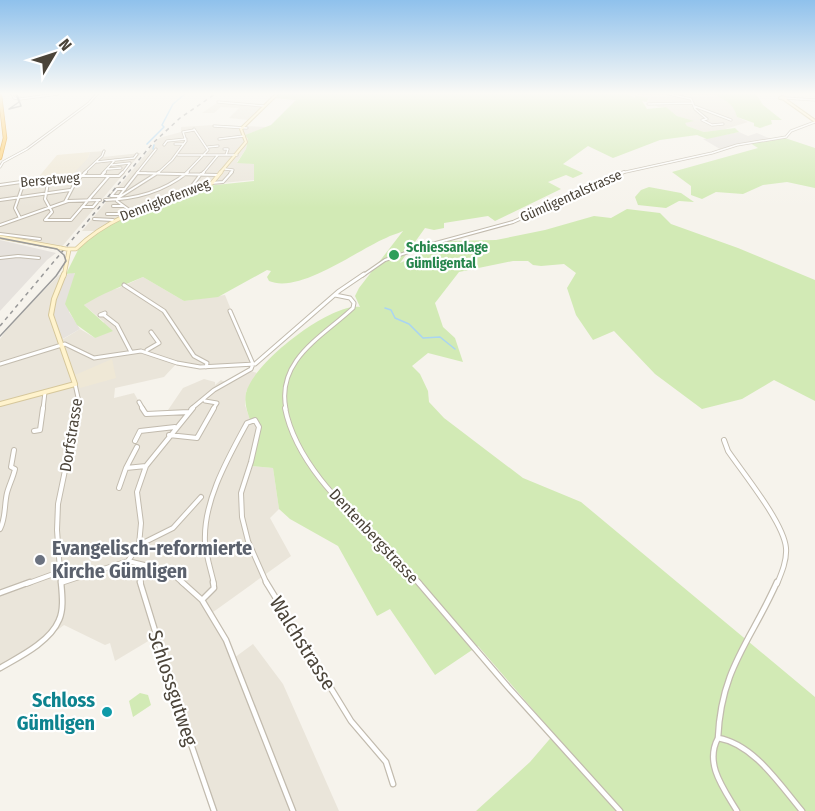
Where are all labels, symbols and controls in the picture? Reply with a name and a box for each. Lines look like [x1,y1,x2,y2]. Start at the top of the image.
north arrow [24,24,84,84]
text: N [55,35,76,55]
street label: Gümligentalstrasse [518,166,624,226]
street label: Bersetweg [20,169,81,191]
street label: Dennigkofenweg [118,175,213,225]
place label: Schiessanlage Gümligental [406,239,488,272]
marker: Schiessanlage Gümligental [387,248,401,262]
street label: Dorfstrasse [56,397,86,473]
street label: Dentenbergstrasse [325,485,423,587]
place label: Evangelisch-reformierte Kirche Gümligen [52,536,252,583]
marker: Evangelisch-reformierte Kirche Gümligen [33,553,47,567]
street label: Walchstrasse [265,592,341,694]
street label: Schlossgutweg [143,627,203,749]
place label: Schloss Gümligen [17,688,95,735]
marker: Schloss Gümligen [100,705,114,719]

